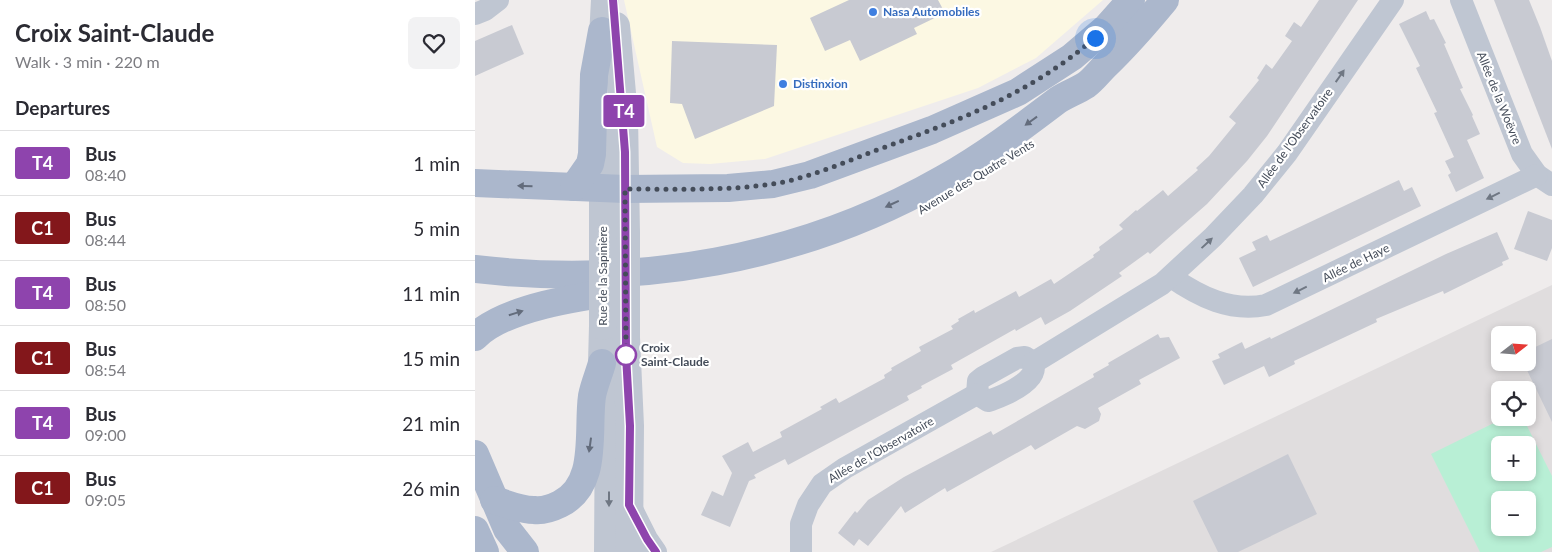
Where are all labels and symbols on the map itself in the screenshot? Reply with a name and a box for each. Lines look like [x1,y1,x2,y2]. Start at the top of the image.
place label: Nasa Automobiles [883,4,980,19]
marker: Nasa Automobiles [867,6,879,18]
your location [1083,26,1108,51]
street label: Allée de la Woëvre [1474,49,1525,146]
one-way arrow [1335,69,1345,83]
place label: Distinxion [793,76,848,91]
marker: Distinxion [777,78,789,90]
street label: Allée de l'Observatoire [1253,85,1336,190]
line badge: T4 [601,95,647,127]
one-way arrow [1024,116,1038,126]
street label: Avenue des Quatre Vents [915,136,1037,217]
one-way arrow [517,181,533,189]
one-way arrow [1486,192,1500,200]
one-way arrow [885,201,899,209]
street label: Rue de la Sapinière [595,226,610,326]
one-way arrow [1200,238,1213,249]
street label: Allée de Haye [1320,240,1392,285]
one-way arrow [1293,286,1307,294]
one-way arrow [509,308,524,316]
north arrow [1491,326,1536,371]
place label: Croix Saint-Claude [641,340,710,369]
marker: Croix Saint-Claude [615,344,637,366]
street label: Allée de l'Observatoire [825,413,936,486]
one-way arrow [585,437,593,453]
one-way arrow [605,491,613,507]

